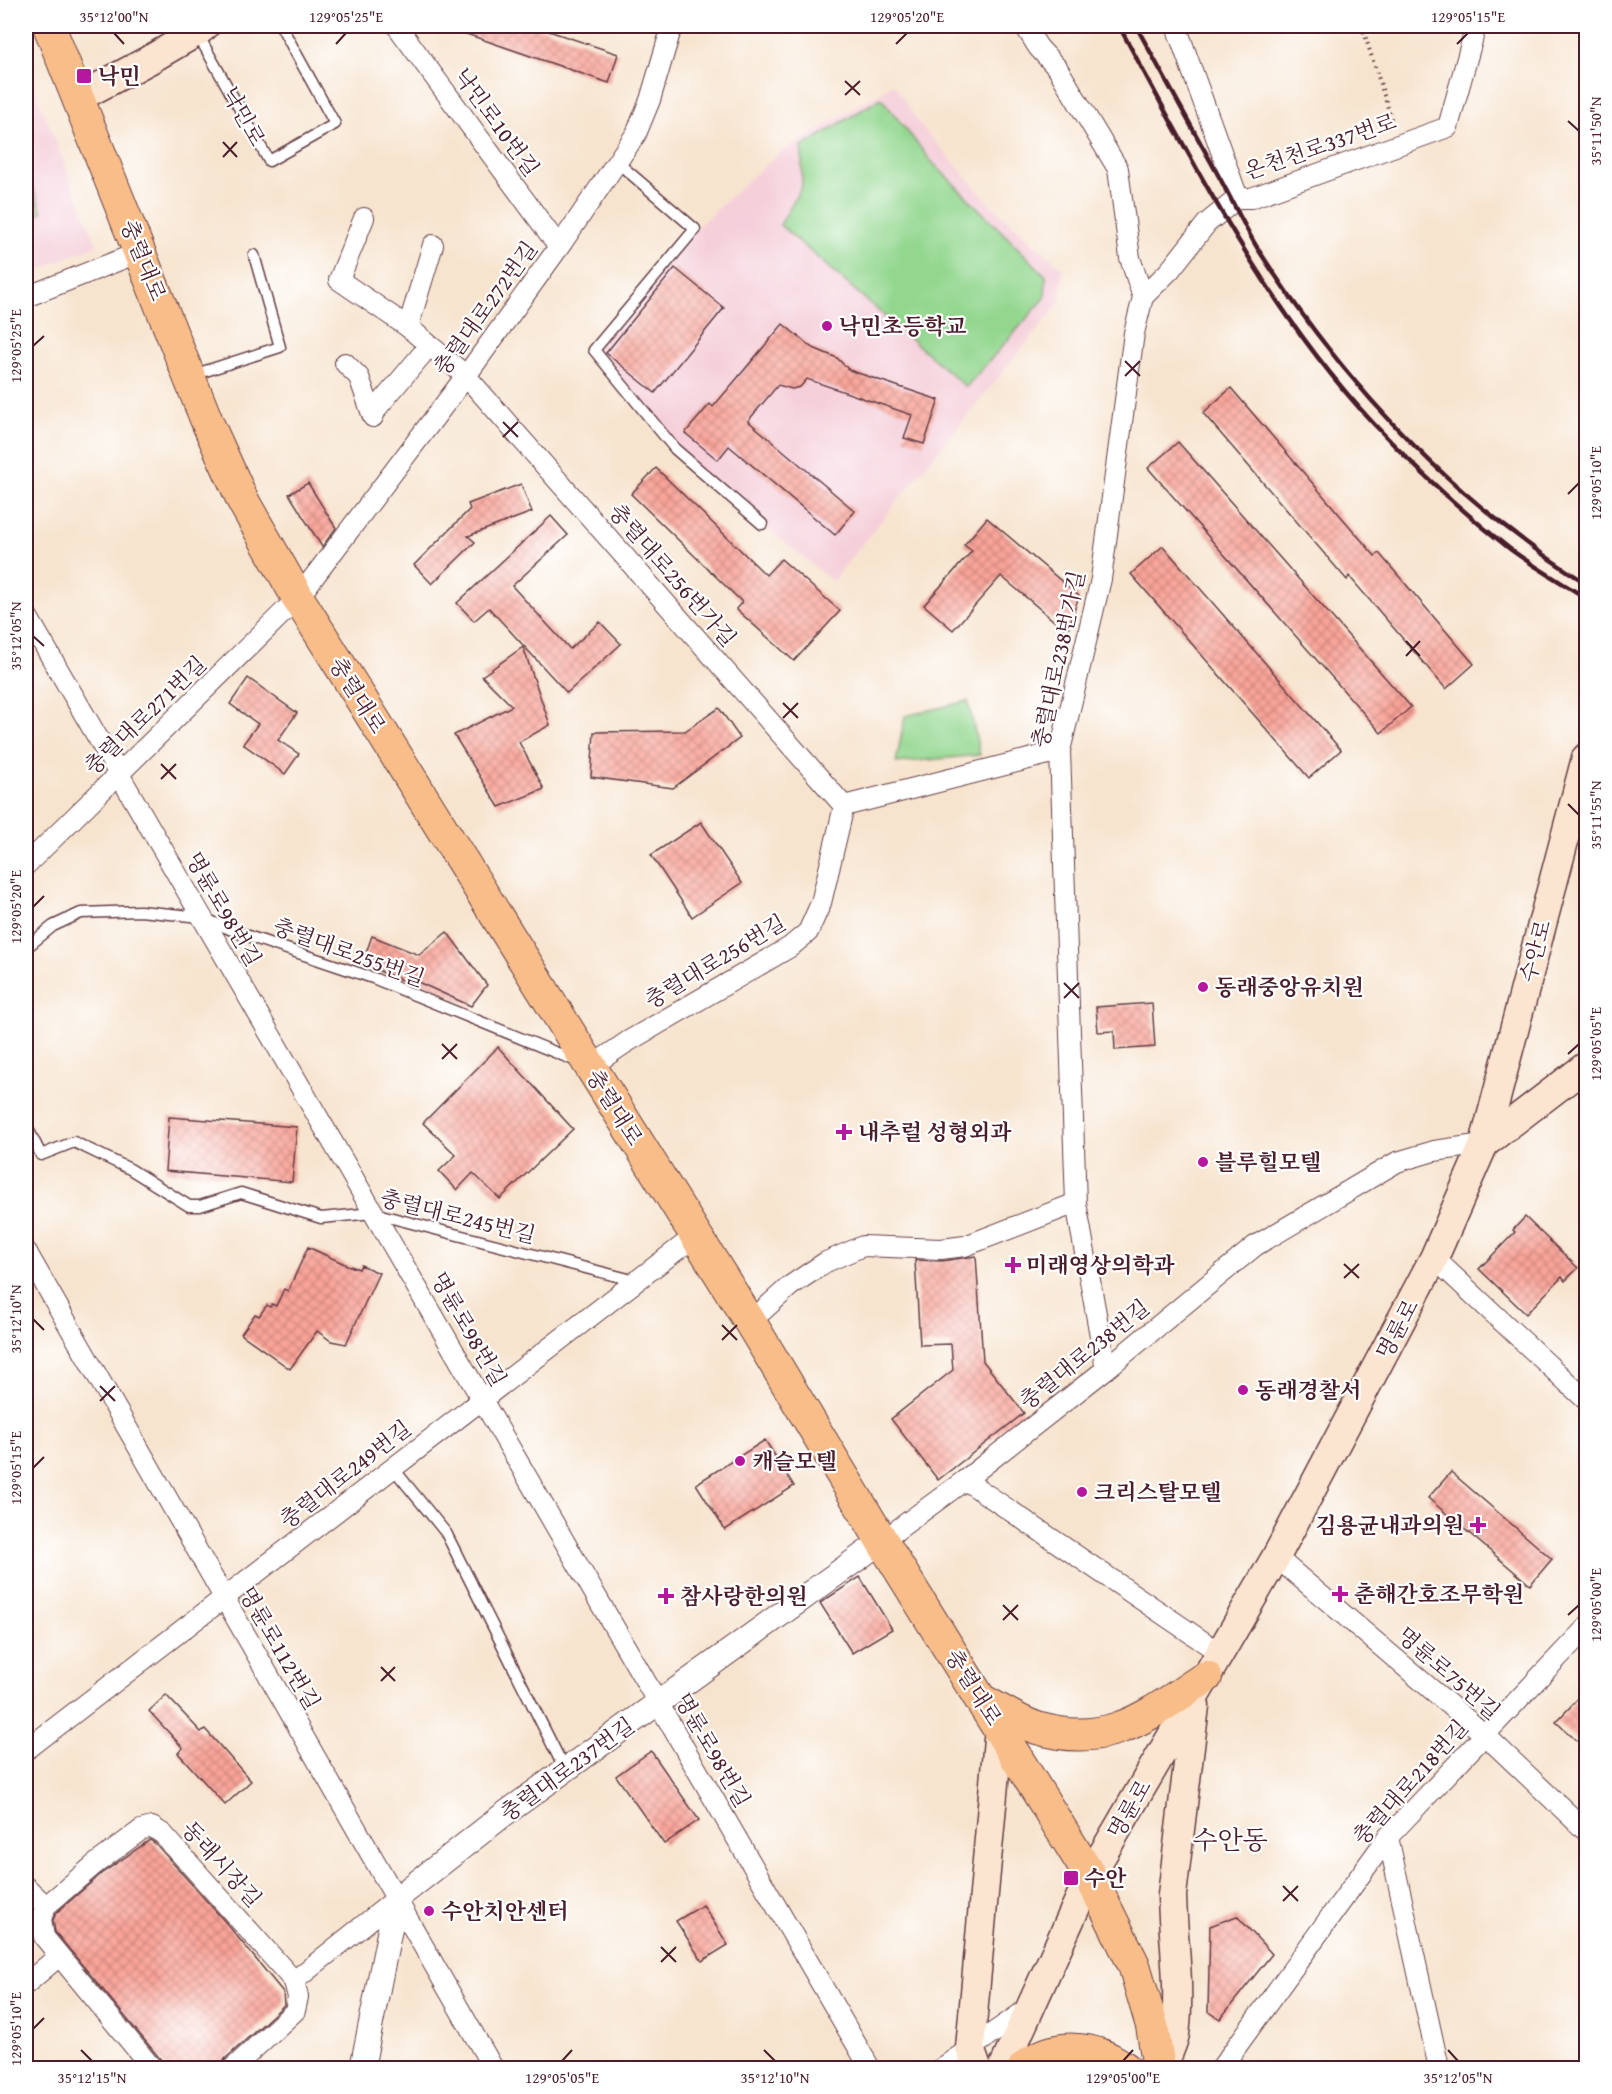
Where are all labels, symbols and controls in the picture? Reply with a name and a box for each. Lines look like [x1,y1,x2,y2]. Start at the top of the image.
text: 35°12'00"N [80,6,149,27]
text: 129°05'25"E [309,6,383,27]
text: 129°05'20"E [870,6,944,27]
text: 129°05'15"E [1431,6,1505,27]
place label: 낙민 [98,60,141,92]
street label: 낙민로10번길 [447,61,547,183]
marker: 낙민 [75,67,93,85]
street label: 낙민로 [215,80,273,152]
text: 35°11'50"N [1585,96,1606,165]
street label: 온천천로337번로 [1239,105,1401,187]
street label: 충렬대로 [113,215,175,305]
street label: 충렬대로272번길 [425,234,545,382]
text: 129°05'25"E [5,309,26,383]
place label: 낙민초등학교 [839,310,967,342]
marker: 낙민초등학교 [820,319,834,333]
text: 129°05'10"E [1585,446,1606,520]
street label: 충렬대로256번가길 [602,496,744,654]
street label: 충렬대로238번가길 [1024,567,1092,751]
text: 35°12'05"N [5,601,26,670]
street label: 충렬대로271번길 [77,648,213,782]
street label: 충렬대로 [322,650,394,740]
text: 35°11'55"N [1585,780,1606,849]
street label: 명륜로98번길 [178,846,270,972]
text: 129°05'20"E [5,870,26,944]
street label: 충렬대로256번길 [638,906,792,1016]
street label: 충렬대로255번길 [269,910,429,994]
street label: 수안로 [1511,916,1559,986]
place label: 동래중앙유치원 [1215,971,1364,1003]
marker: 동래중앙유치원 [1196,980,1210,994]
text: 129°05'05"E [1585,1007,1606,1081]
street label: 충렬대로 [579,1062,651,1152]
place label: 내추럴 성형외과 [858,1116,1012,1148]
marker: 내추럴 성형외과 [835,1123,853,1141]
place label: 블루힐모텔 [1215,1146,1321,1178]
marker: 블루힐모텔 [1196,1155,1210,1169]
street label: 충렬대로245번길 [377,1181,539,1251]
place label: 미래영상의학과 [1026,1249,1176,1281]
marker: 미래영상의학과 [1004,1256,1022,1274]
street label: 명륜로98번길 [423,1266,515,1392]
text: 35°12'10"N [5,1284,26,1353]
street label: 충렬대로238번길 [1012,1291,1156,1417]
street label: 명륜로 [1368,1293,1426,1365]
place label: 동래경찰서 [1255,1374,1361,1406]
marker: 동래경찰서 [1236,1383,1250,1397]
street label: 충렬대로249번길 [272,1412,418,1536]
text: 129°05'15"E [5,1431,26,1505]
place label: 캐슬모텔 [752,1445,837,1477]
marker: 캐슬모텔 [733,1454,747,1468]
place label: 크리스탈모텔 [1094,1476,1222,1508]
marker: 크리스탈모텔 [1075,1485,1089,1499]
place label: 김용균내과의원 [1315,1509,1464,1541]
marker: 김용균내과의원 [1469,1516,1487,1534]
text: 129°05'00"E [1585,1568,1606,1642]
place label: 춘해간호조무학원 [1354,1578,1524,1610]
street label: 명륜로112번길 [232,1580,328,1716]
place label: 참사랑한의원 [680,1580,808,1612]
marker: 춘해간호조무학원 [1331,1585,1349,1603]
marker: 참사랑한의원 [657,1587,675,1605]
street label: 명륜로75번길 [1390,1619,1508,1727]
street label: 충렬대로 [938,1642,1010,1732]
street label: 명륜로98번길 [667,1687,759,1813]
street label: 충렬대로237번길 [493,1709,641,1829]
street label: 충렬대로218번길 [1345,1712,1475,1852]
street label: 명륜로 [1099,1773,1159,1845]
street label: 동래시장길 [175,1814,269,1914]
district label: 수안동 [1192,1820,1268,1859]
place label: 수안 [1084,1862,1127,1894]
marker: 수안 [1062,1869,1080,1887]
place label: 수안치안센터 [441,1895,569,1927]
marker: 수안치안센터 [422,1904,436,1918]
text: 129°05'10"E [5,1992,26,2066]
text: 35°12'15"N [58,2067,127,2088]
text: 129°05'05"E [525,2067,599,2088]
text: 35°12'10"N [741,2067,810,2088]
text: 129°05'00"E [1086,2067,1160,2088]
text: 35°12'05"N [1424,2067,1493,2088]

